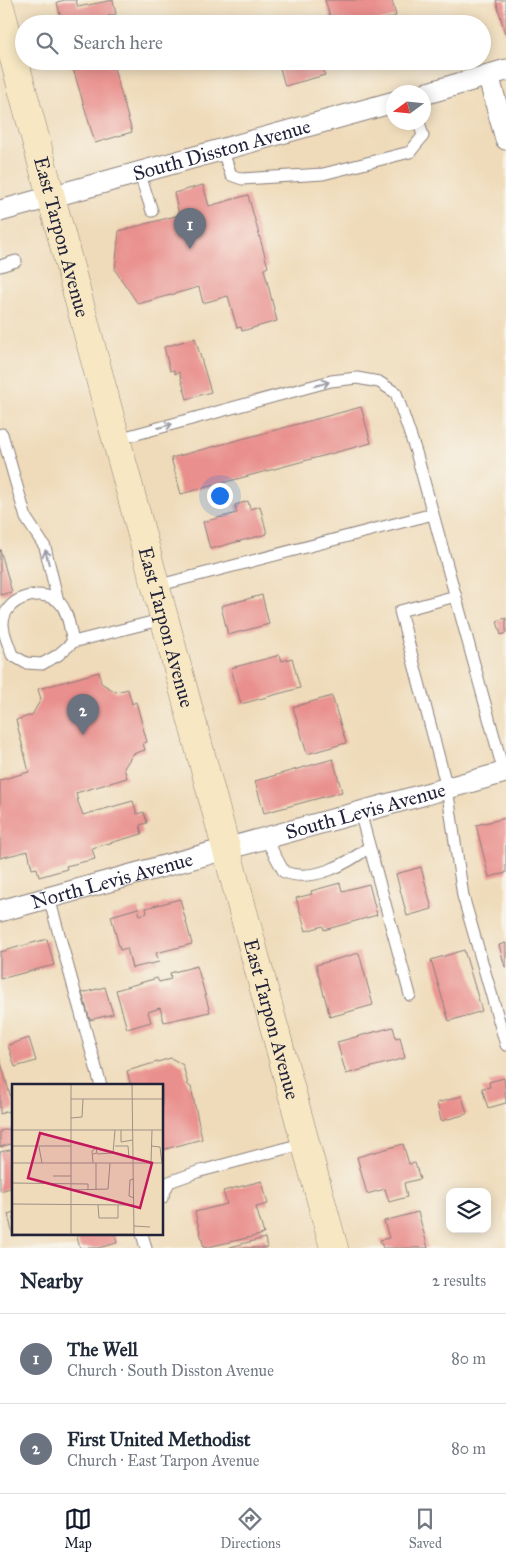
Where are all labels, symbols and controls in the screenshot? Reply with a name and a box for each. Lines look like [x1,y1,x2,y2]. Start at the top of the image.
search box [15,15,491,70]
icon: search [33,29,61,57]
text: Search here [73,31,163,54]
north arrow [386,85,431,130]
street label: South Disston Avenue [130,114,313,186]
street label: East Tarpon Avenue [29,154,95,320]
pin: 1 [174,208,206,249]
one-way arrow [313,379,329,388]
one-way arrow [156,421,172,431]
your location [207,483,233,509]
street label: East Tarpon Avenue [133,544,199,710]
one-way arrow [42,550,51,566]
pin: 2 [67,694,99,735]
street label: South Levis Avenue [283,777,448,844]
street label: North Levis Avenue [28,847,195,914]
street label: East Tarpon Avenue [239,936,305,1102]
inset map [12,1084,164,1236]
map controls [446,1188,491,1233]
button: layers [446,1188,491,1233]
text: Nearby [20,1268,83,1294]
text: 2 results [432,1271,486,1290]
text: The Well [67,1338,138,1361]
text: 1 [33,1349,39,1368]
text: 80 m [451,1349,486,1368]
text: Church · South Disston Avenue [67,1361,274,1380]
text: First United Methodist [67,1428,250,1451]
text: 2 [32,1439,40,1458]
text: 80 m [451,1439,486,1458]
text: Church · East Tarpon Avenue [67,1451,259,1470]
tab: Map [64,1505,92,1552]
tab: Directions [220,1505,281,1552]
tab: Saved [409,1505,442,1552]

